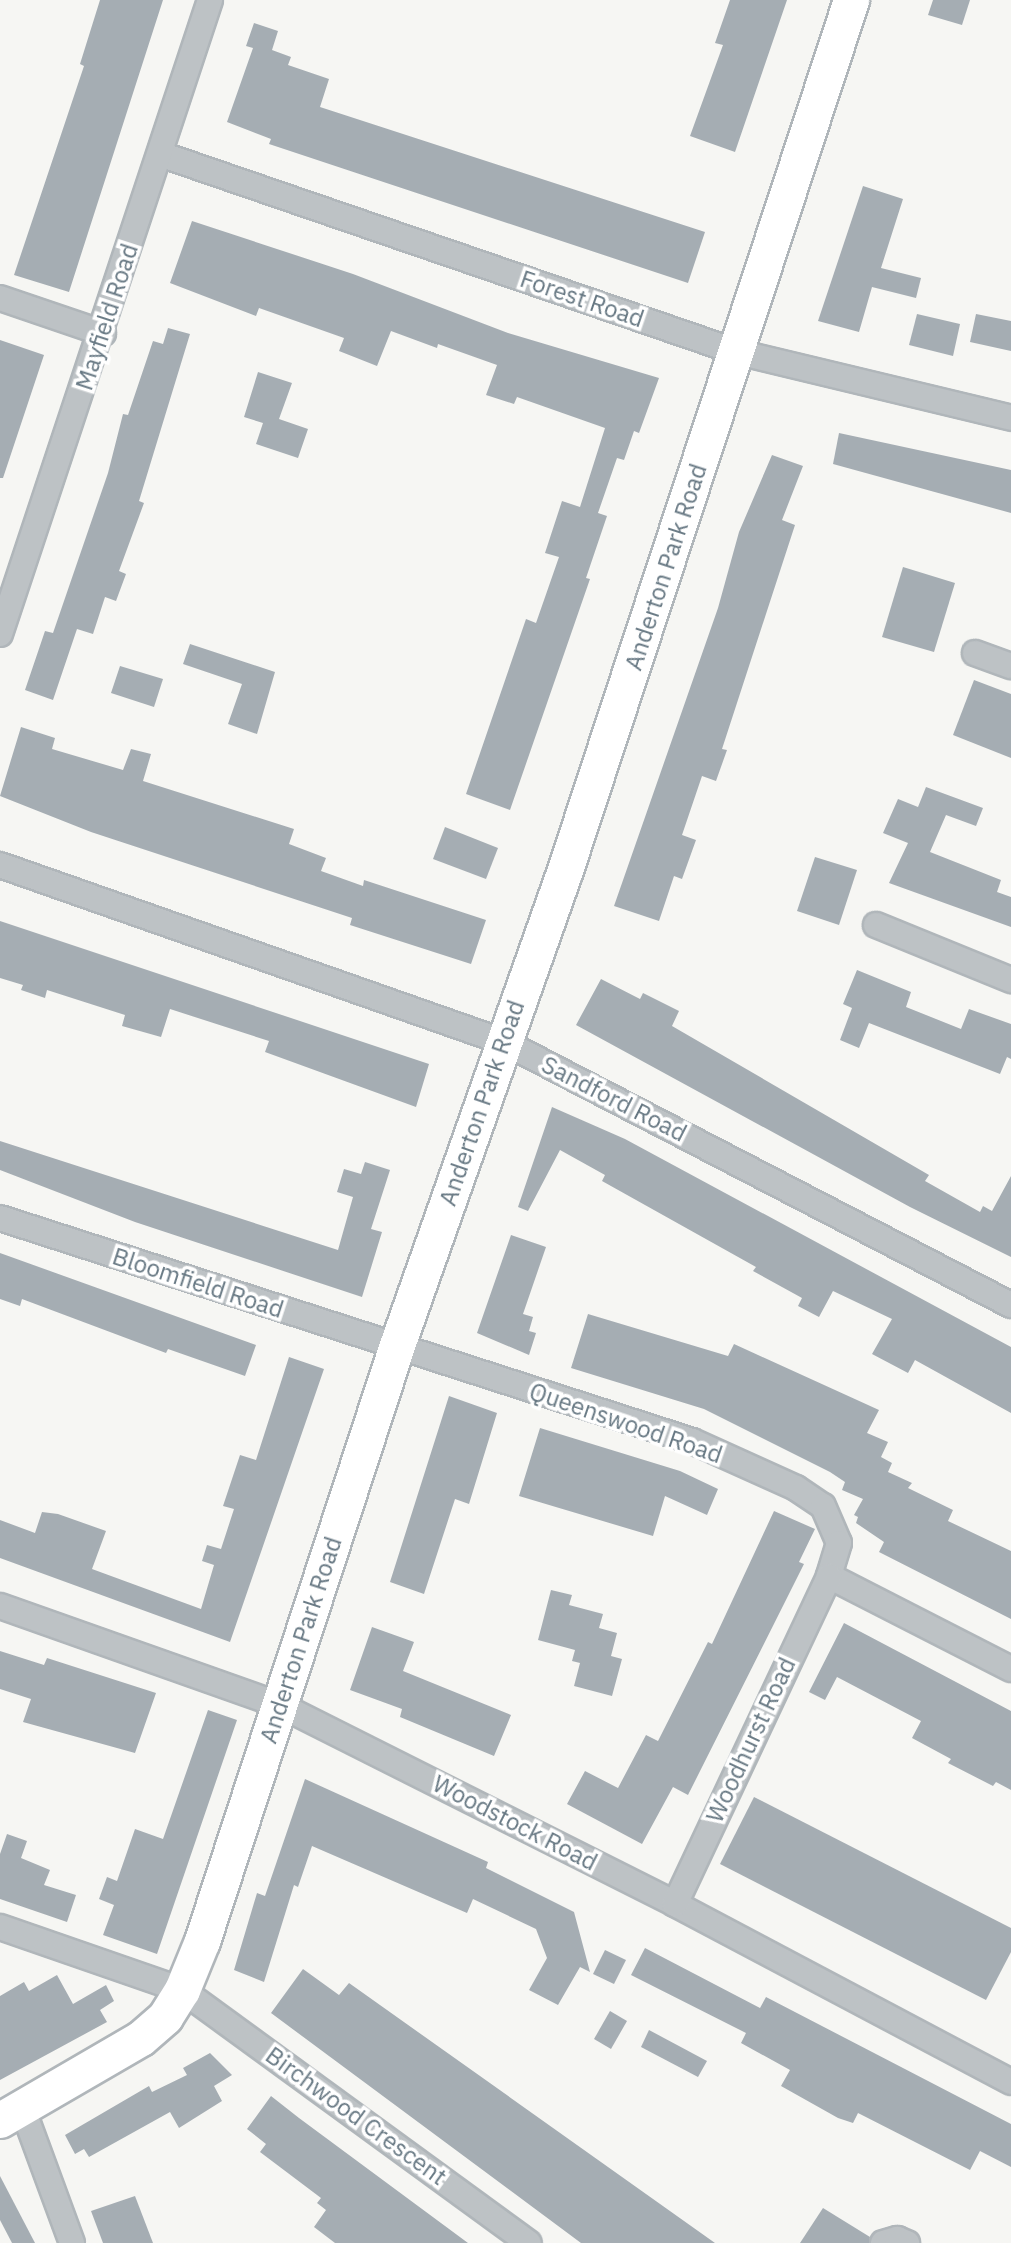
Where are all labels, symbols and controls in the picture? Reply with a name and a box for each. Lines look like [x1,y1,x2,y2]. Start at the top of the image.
street label: Mayfield Road [70,240,144,394]
street label: Forest Road [516,264,648,334]
street label: Anderton Park Road [619,460,713,674]
street label: Anderton Park Road [433,996,531,1210]
street label: Sandford Road [537,1050,691,1148]
street label: Bloomfield Road [109,1242,287,1324]
street label: Queenswood Road [526,1376,726,1470]
street label: Anderton Park Road [254,1533,348,1747]
street label: Woodhurst Road [700,1653,802,1827]
street label: Woodstock Road [428,1769,602,1877]
street label: Birchwood Crescent [260,2041,452,2191]

